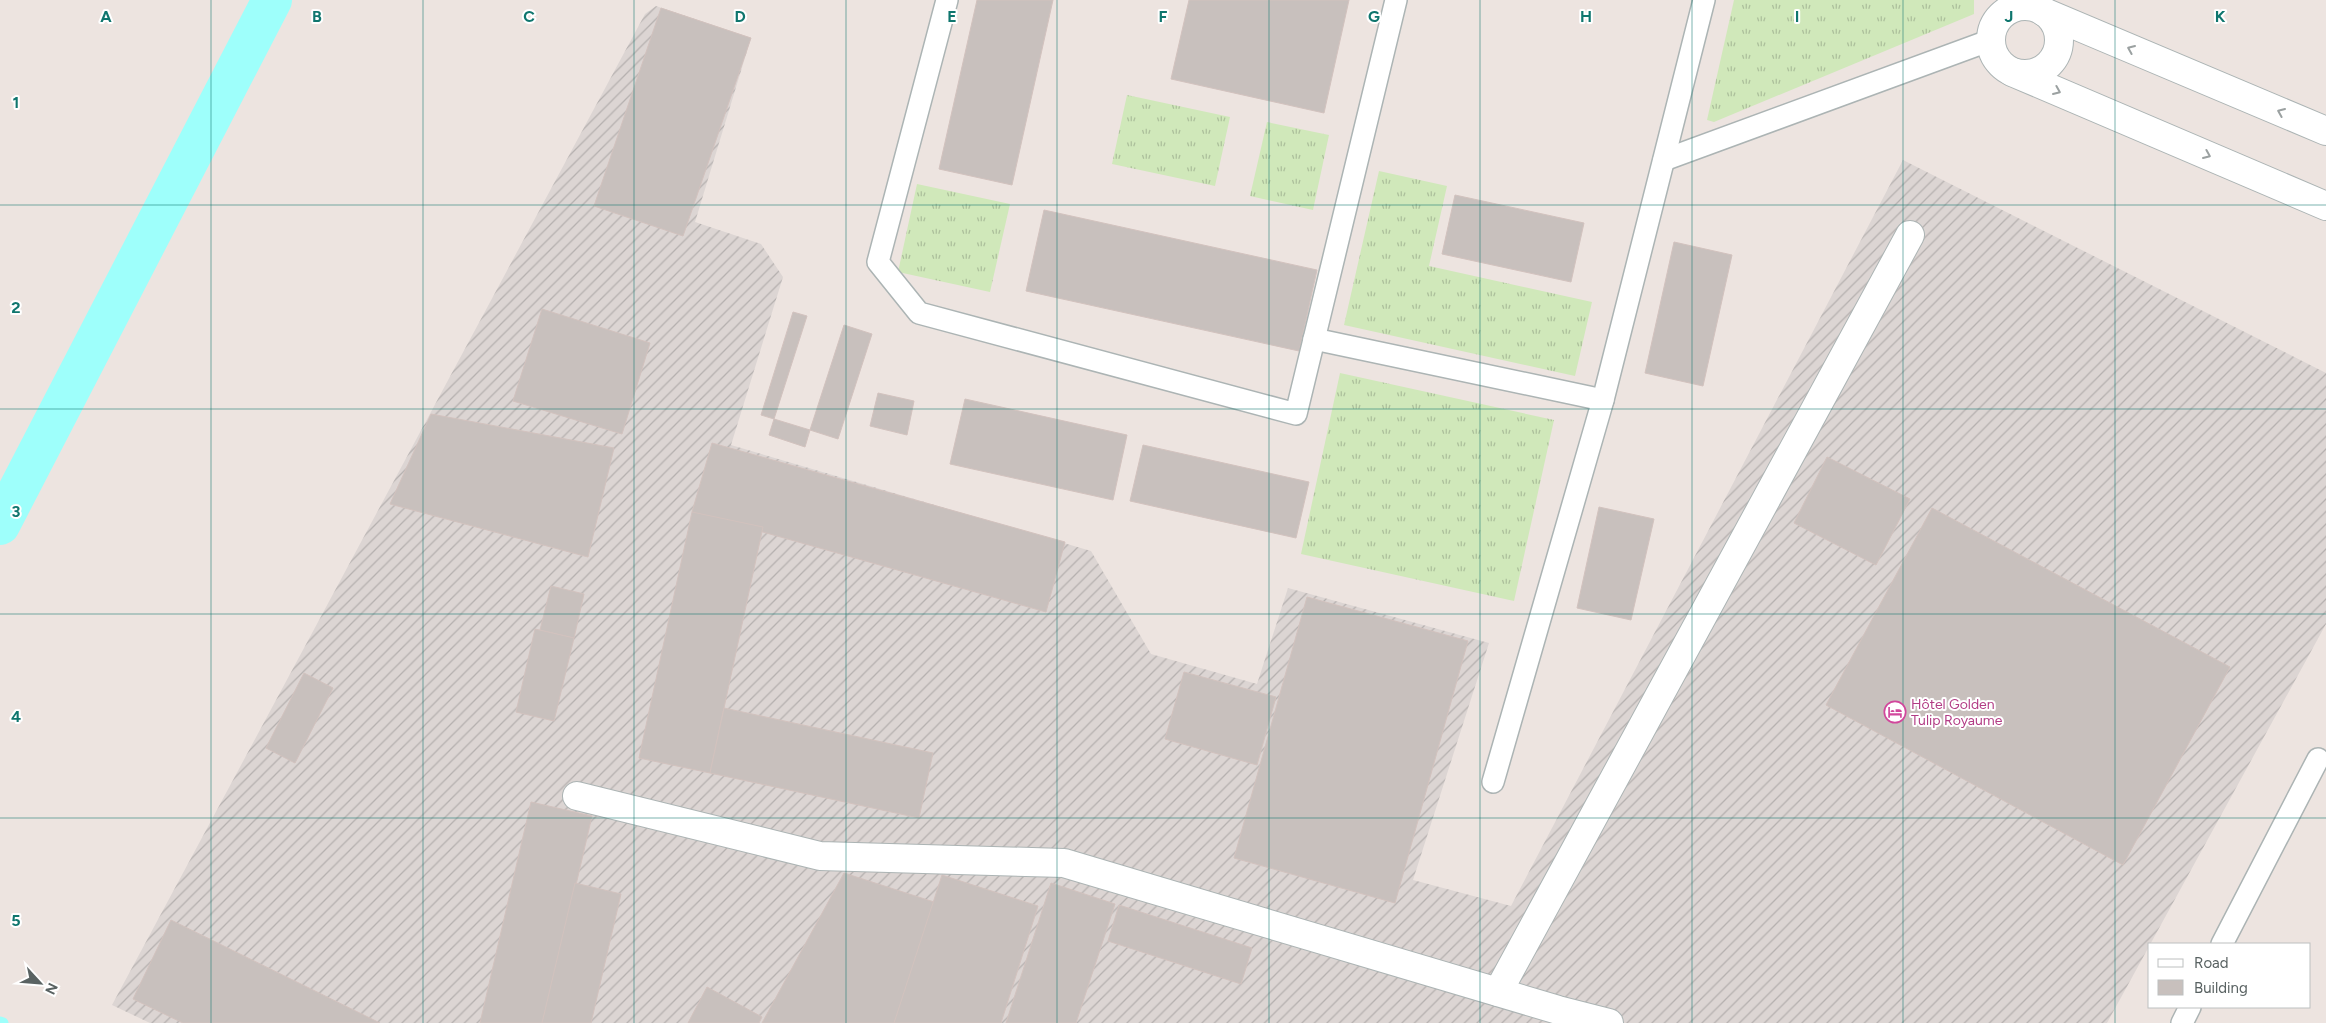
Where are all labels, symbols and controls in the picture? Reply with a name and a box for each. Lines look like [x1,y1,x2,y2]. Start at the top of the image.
text: A [100,7,112,26]
text: B [312,7,322,26]
text: C [523,7,535,26]
text: D [734,7,746,26]
text: E [947,7,957,26]
text: F [1159,7,1168,26]
text: G [1368,7,1380,26]
text: H [1580,7,1592,26]
text: I [1795,7,1799,26]
text: J [2005,7,2013,26]
text: K [2215,7,2226,26]
one-way arrow [2128,44,2136,54]
one-way arrow [2052,85,2061,96]
text: 1 [13,93,19,112]
one-way arrow [2277,108,2286,119]
one-way arrow [2202,150,2210,160]
text: 2 [11,298,21,317]
text: 3 [12,502,21,521]
place label: Hôtel Golden Tulip Royaume [1911,696,2003,729]
hotel icon: Hôtel Golden Tulip Royaume [1883,700,1907,724]
text: 4 [11,707,21,726]
text: 5 [11,911,21,930]
legend [2148,943,2311,1008]
text: Road [2194,954,2229,972]
north arrow [15,958,65,1008]
text: Building [2194,979,2248,997]
text: N [41,980,61,997]

